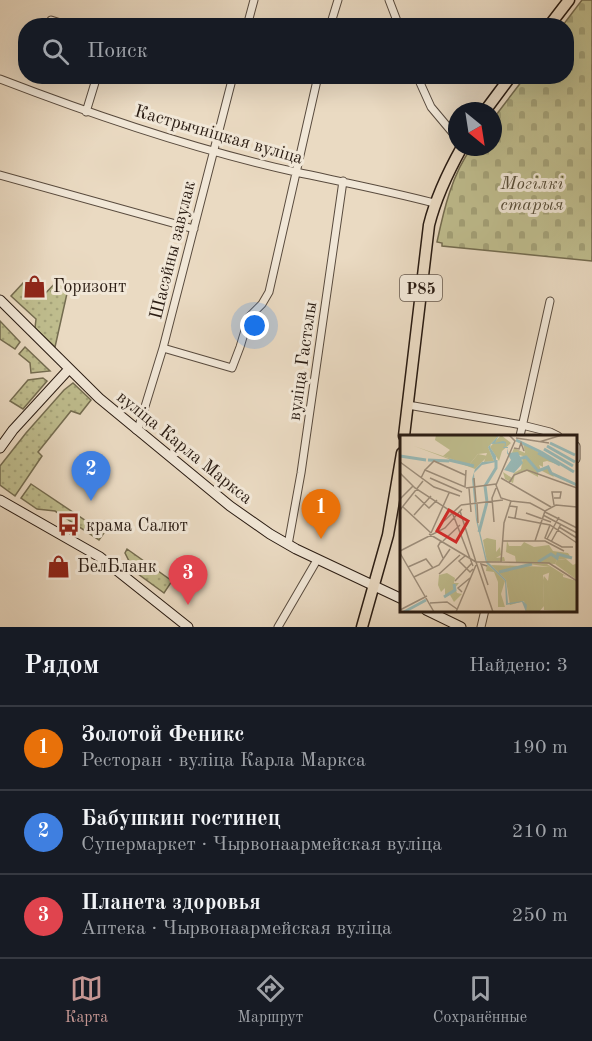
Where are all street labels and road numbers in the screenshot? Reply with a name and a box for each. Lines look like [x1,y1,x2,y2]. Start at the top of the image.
street label: Кастрычніцкая вуліца [132,102,305,168]
street label: Шасэйны завулак [147,179,199,321]
road number: Р85 [400,275,442,301]
street label: вуліца Гастэлы [286,300,320,422]
street label: вуліца Карла Маркса [113,388,256,508]

